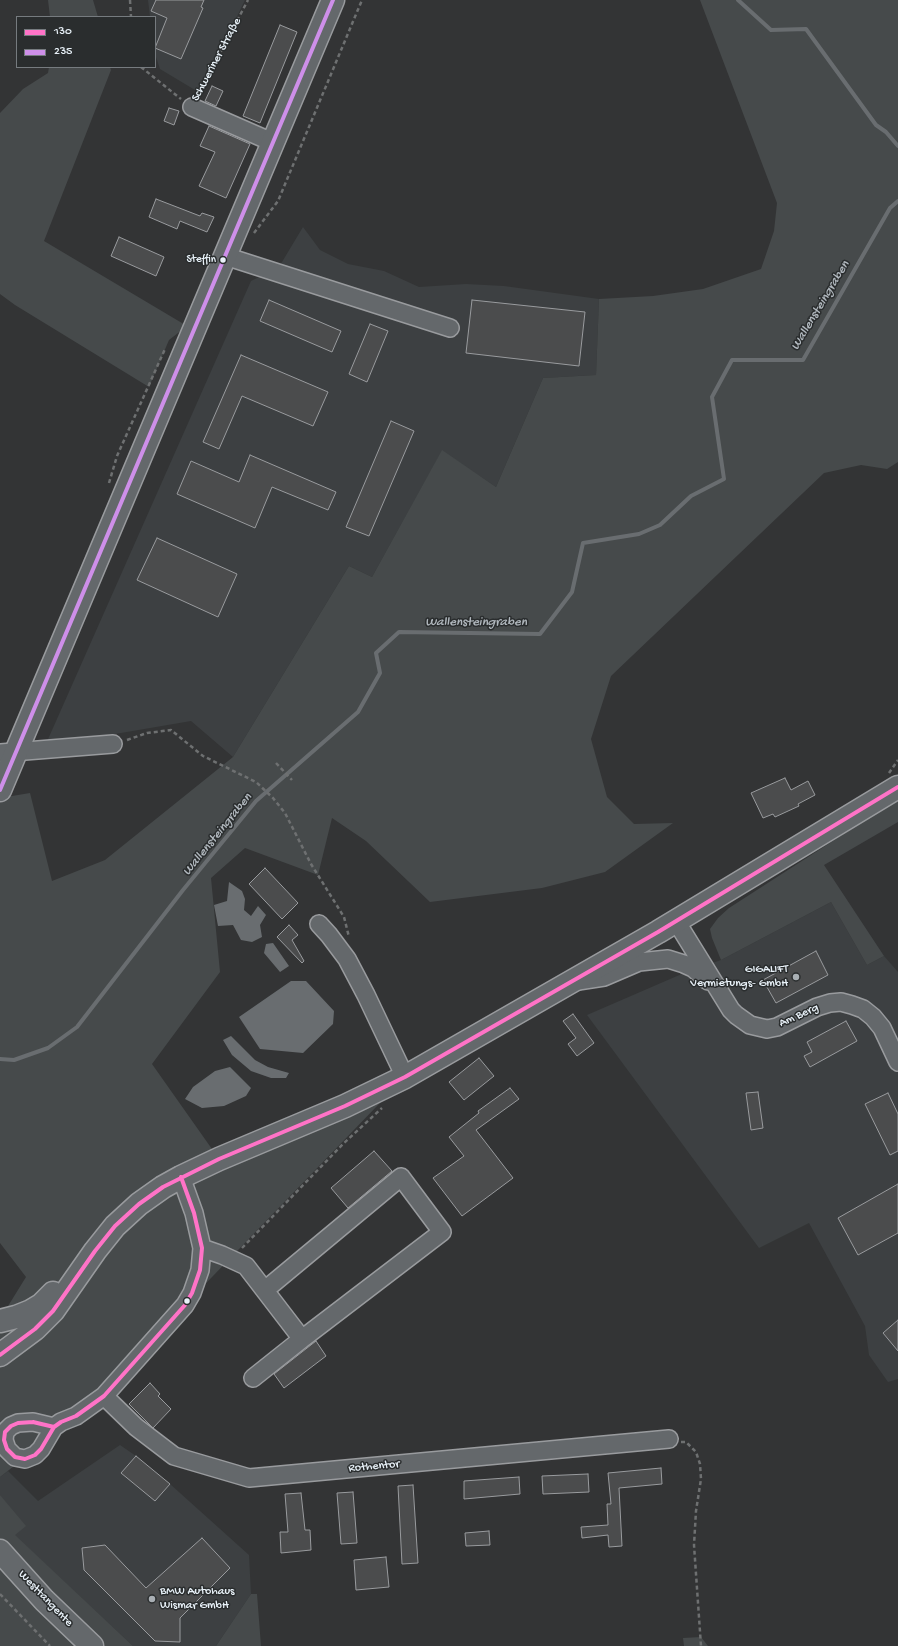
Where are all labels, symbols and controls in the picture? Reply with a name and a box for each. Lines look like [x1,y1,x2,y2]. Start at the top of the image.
legend [16,16,156,68]
street label: Schweriner Straße [189,16,245,104]
text: 130 [54,25,72,39]
text: 235 [54,45,72,59]
place label: Steffin [186,253,216,267]
marker: Steffin [218,255,228,265]
water label: Wallensteingraben [788,258,854,354]
water label: Wallensteingraben [425,615,527,631]
water label: Wallensteingraben [180,791,256,879]
place label: GIGALIFT Vermietungs- GmbH [690,963,788,991]
marker: GIGALIFT Vermietungs- GmbH [791,972,801,982]
street label: Am Berg [777,1001,821,1031]
unlabelled marker [182,1296,192,1306]
street label: Rothentor [348,1458,400,1476]
street label: Westtangente [15,1568,75,1630]
place label: BMW Autohaus Wismar GmbH [160,1585,234,1613]
marker: BMW Autohaus Wismar GmbH [147,1594,157,1604]

